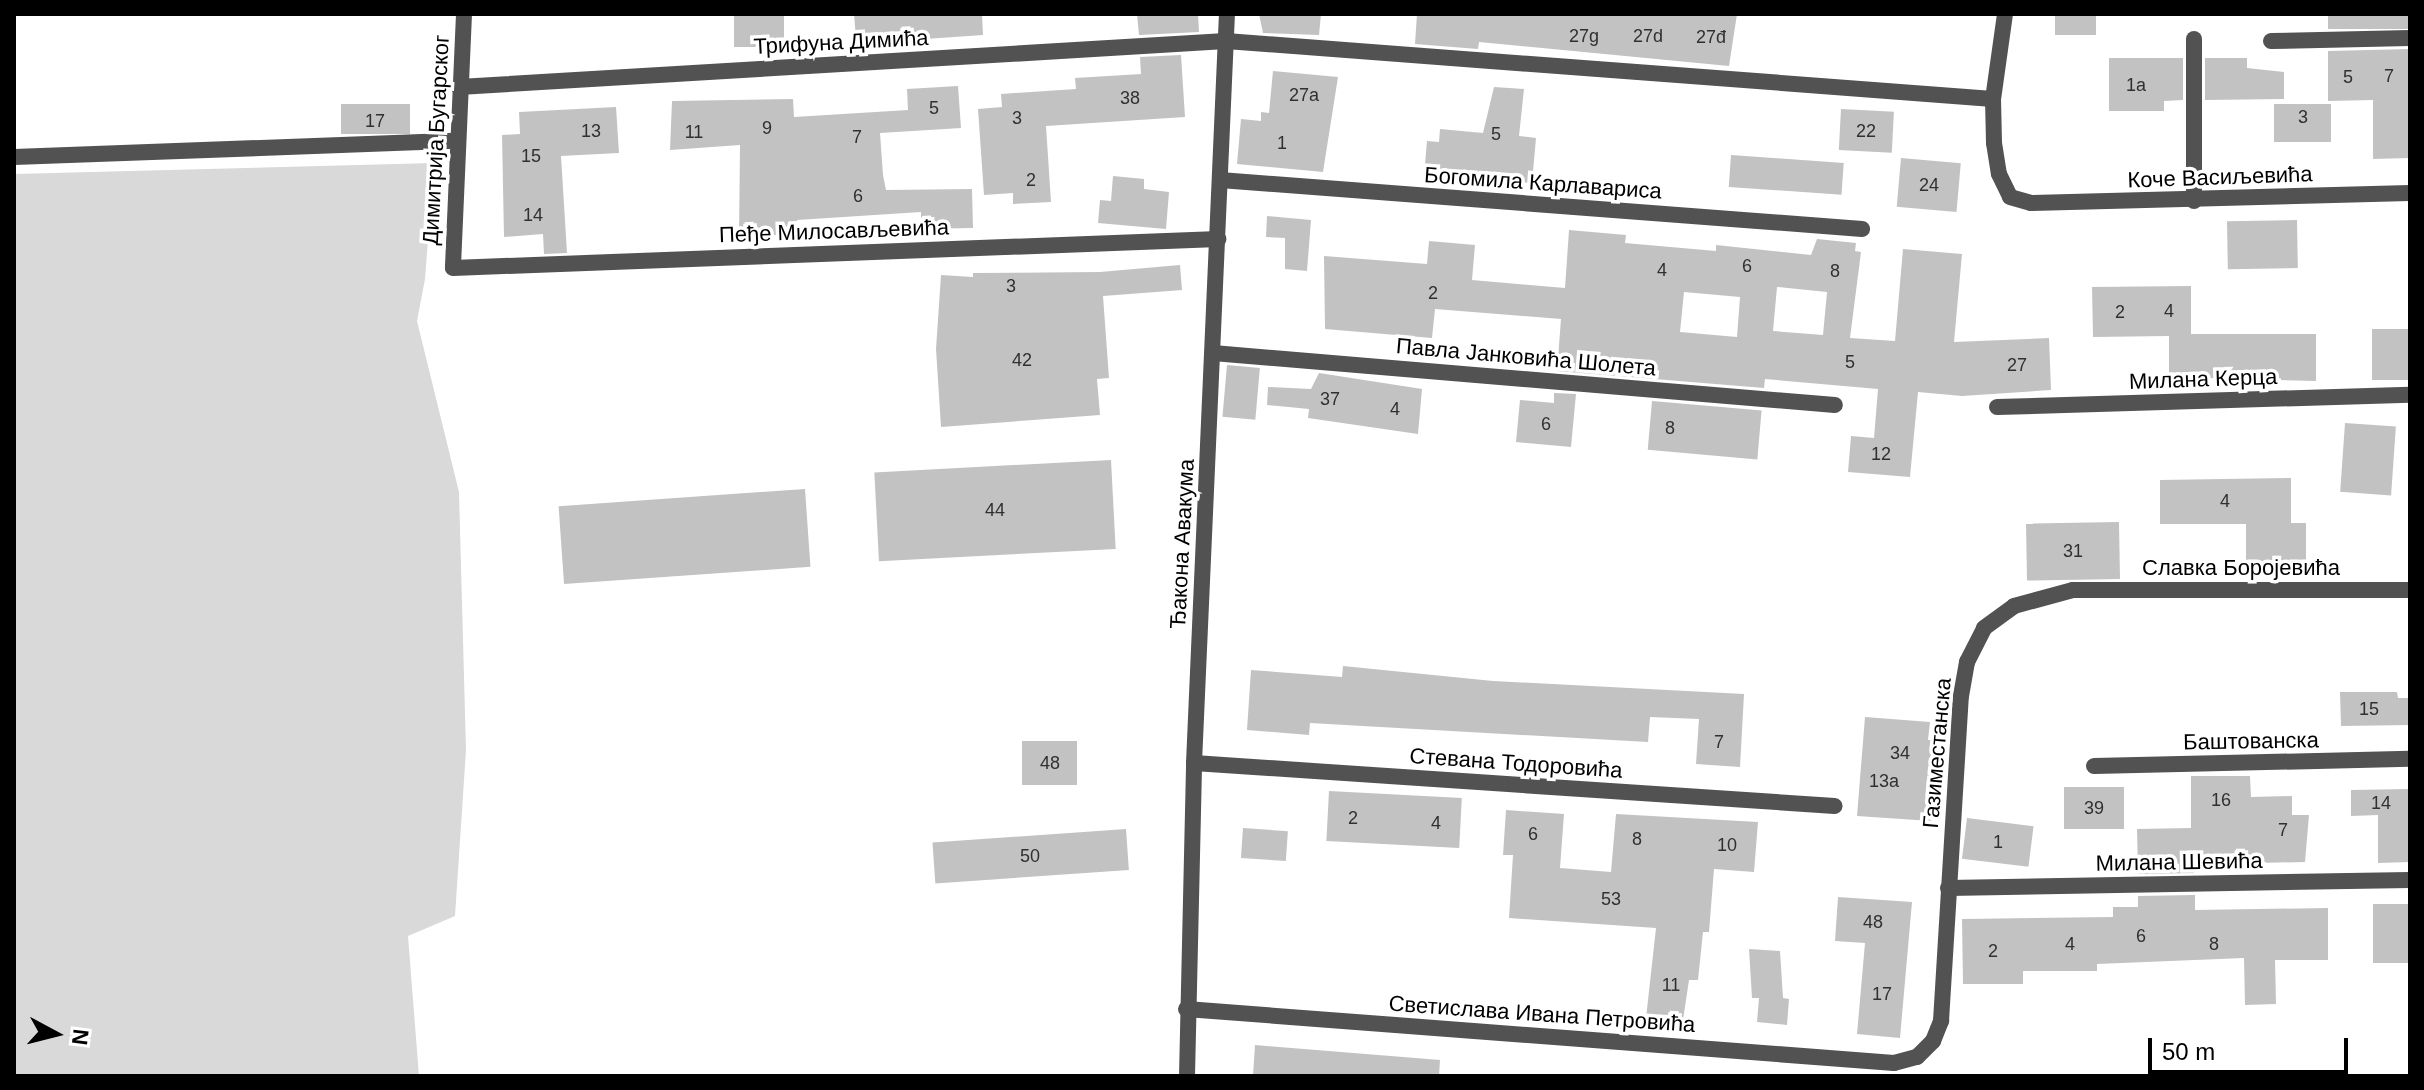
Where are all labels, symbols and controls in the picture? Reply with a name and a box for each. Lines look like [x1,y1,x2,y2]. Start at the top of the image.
street label: Трифуна Димића [753,24,929,60]
house number: 27g [1569,25,1599,47]
house number: 27d [1633,25,1663,47]
house number: 27đ [1696,26,1726,48]
street label: Димитрија Бугарског [417,34,455,246]
house number: 7 [2384,65,2394,87]
house number: 5 [2343,66,2353,88]
house number: 1a [2126,74,2146,96]
house number: 27a [1289,84,1319,106]
house number: 38 [1120,87,1140,109]
house number: 5 [929,97,939,119]
house number: 3 [2298,106,2308,128]
house number: 3 [1012,107,1022,129]
house number: 17 [365,110,385,132]
house number: 9 [762,117,772,139]
house number: 13 [581,120,601,142]
house number: 22 [1856,120,1876,142]
house number: 11 [685,121,703,143]
house number: 5 [1491,123,1501,145]
house number: 7 [852,126,862,148]
house number: 1 [1277,132,1287,154]
house number: 15 [521,145,541,167]
street label: Коче Васиљевића [2127,161,2313,193]
street label: Богомила Карлавариса [1423,162,1663,204]
house number: 2 [1026,169,1036,191]
house number: 24 [1919,174,1939,196]
house number: 6 [853,185,863,207]
house number: 14 [523,204,543,226]
street label: Пеђе Милосављевића [719,214,949,248]
house number: 6 [1742,255,1752,277]
house number: 4 [1657,259,1667,281]
house number: 8 [1830,260,1840,282]
house number: 3 [1006,275,1016,297]
house number: 2 [1428,282,1438,304]
house number: 4 [2164,300,2174,322]
house number: 2 [2115,301,2125,323]
street label: Павла Јанковића Шолета [1395,332,1657,382]
house number: 42 [1012,349,1032,371]
house number: 5 [1845,351,1855,373]
house number: 27 [2007,354,2027,376]
street label: Милана Керца [2128,363,2278,395]
house number: 37 [1320,388,1340,410]
house number: 4 [1390,398,1400,420]
house number: 6 [1541,413,1551,435]
house number: 8 [1665,417,1675,439]
house number: 12 [1871,443,1891,465]
street label: Ђакона Авакума [1164,458,1200,630]
house number: 4 [2220,490,2230,512]
house number: 44 [985,499,1005,521]
house number: 31 [2063,540,2083,562]
street label: Славка Боројевића [2142,555,2340,581]
street label: Газиместанска [1917,677,1957,829]
house number: 15 [2359,698,2379,720]
street label: Баштованска [2183,727,2319,755]
house number: 7 [1714,731,1724,753]
street label: Стевана Тодоровића [1409,742,1623,784]
house number: 34 [1890,742,1910,764]
house number: 48 [1040,752,1060,774]
house number: 13a [1869,770,1899,792]
house number: 16 [2211,789,2231,811]
house number: 14 [2371,792,2391,814]
house number: 39 [2084,797,2104,819]
house number: 2 [1348,807,1358,829]
house number: 4 [1431,812,1441,834]
house number: 7 [2278,819,2288,841]
house number: 6 [1528,823,1538,845]
house number: 8 [1632,828,1642,850]
house number: 1 [1993,831,2003,853]
house number: 10 [1717,834,1737,856]
house number: 50 [1020,845,1040,867]
street label: Милана Шевића [2095,847,2263,877]
house number: 53 [1601,888,1621,910]
house number: 48 [1863,911,1883,933]
house number: 6 [2136,925,2146,947]
house number: 4 [2065,933,2075,955]
house number: 8 [2209,933,2219,955]
house number: 2 [1988,940,1998,962]
house number: 11 [1662,974,1680,996]
house number: 17 [1872,983,1892,1005]
street label: Светислава Ивана Петровића [1388,990,1696,1038]
north arrow [16,994,96,1074]
scale bar [2152,1022,2352,1072]
text: N [67,1028,94,1046]
text: 50 m [2162,1038,2215,1065]

